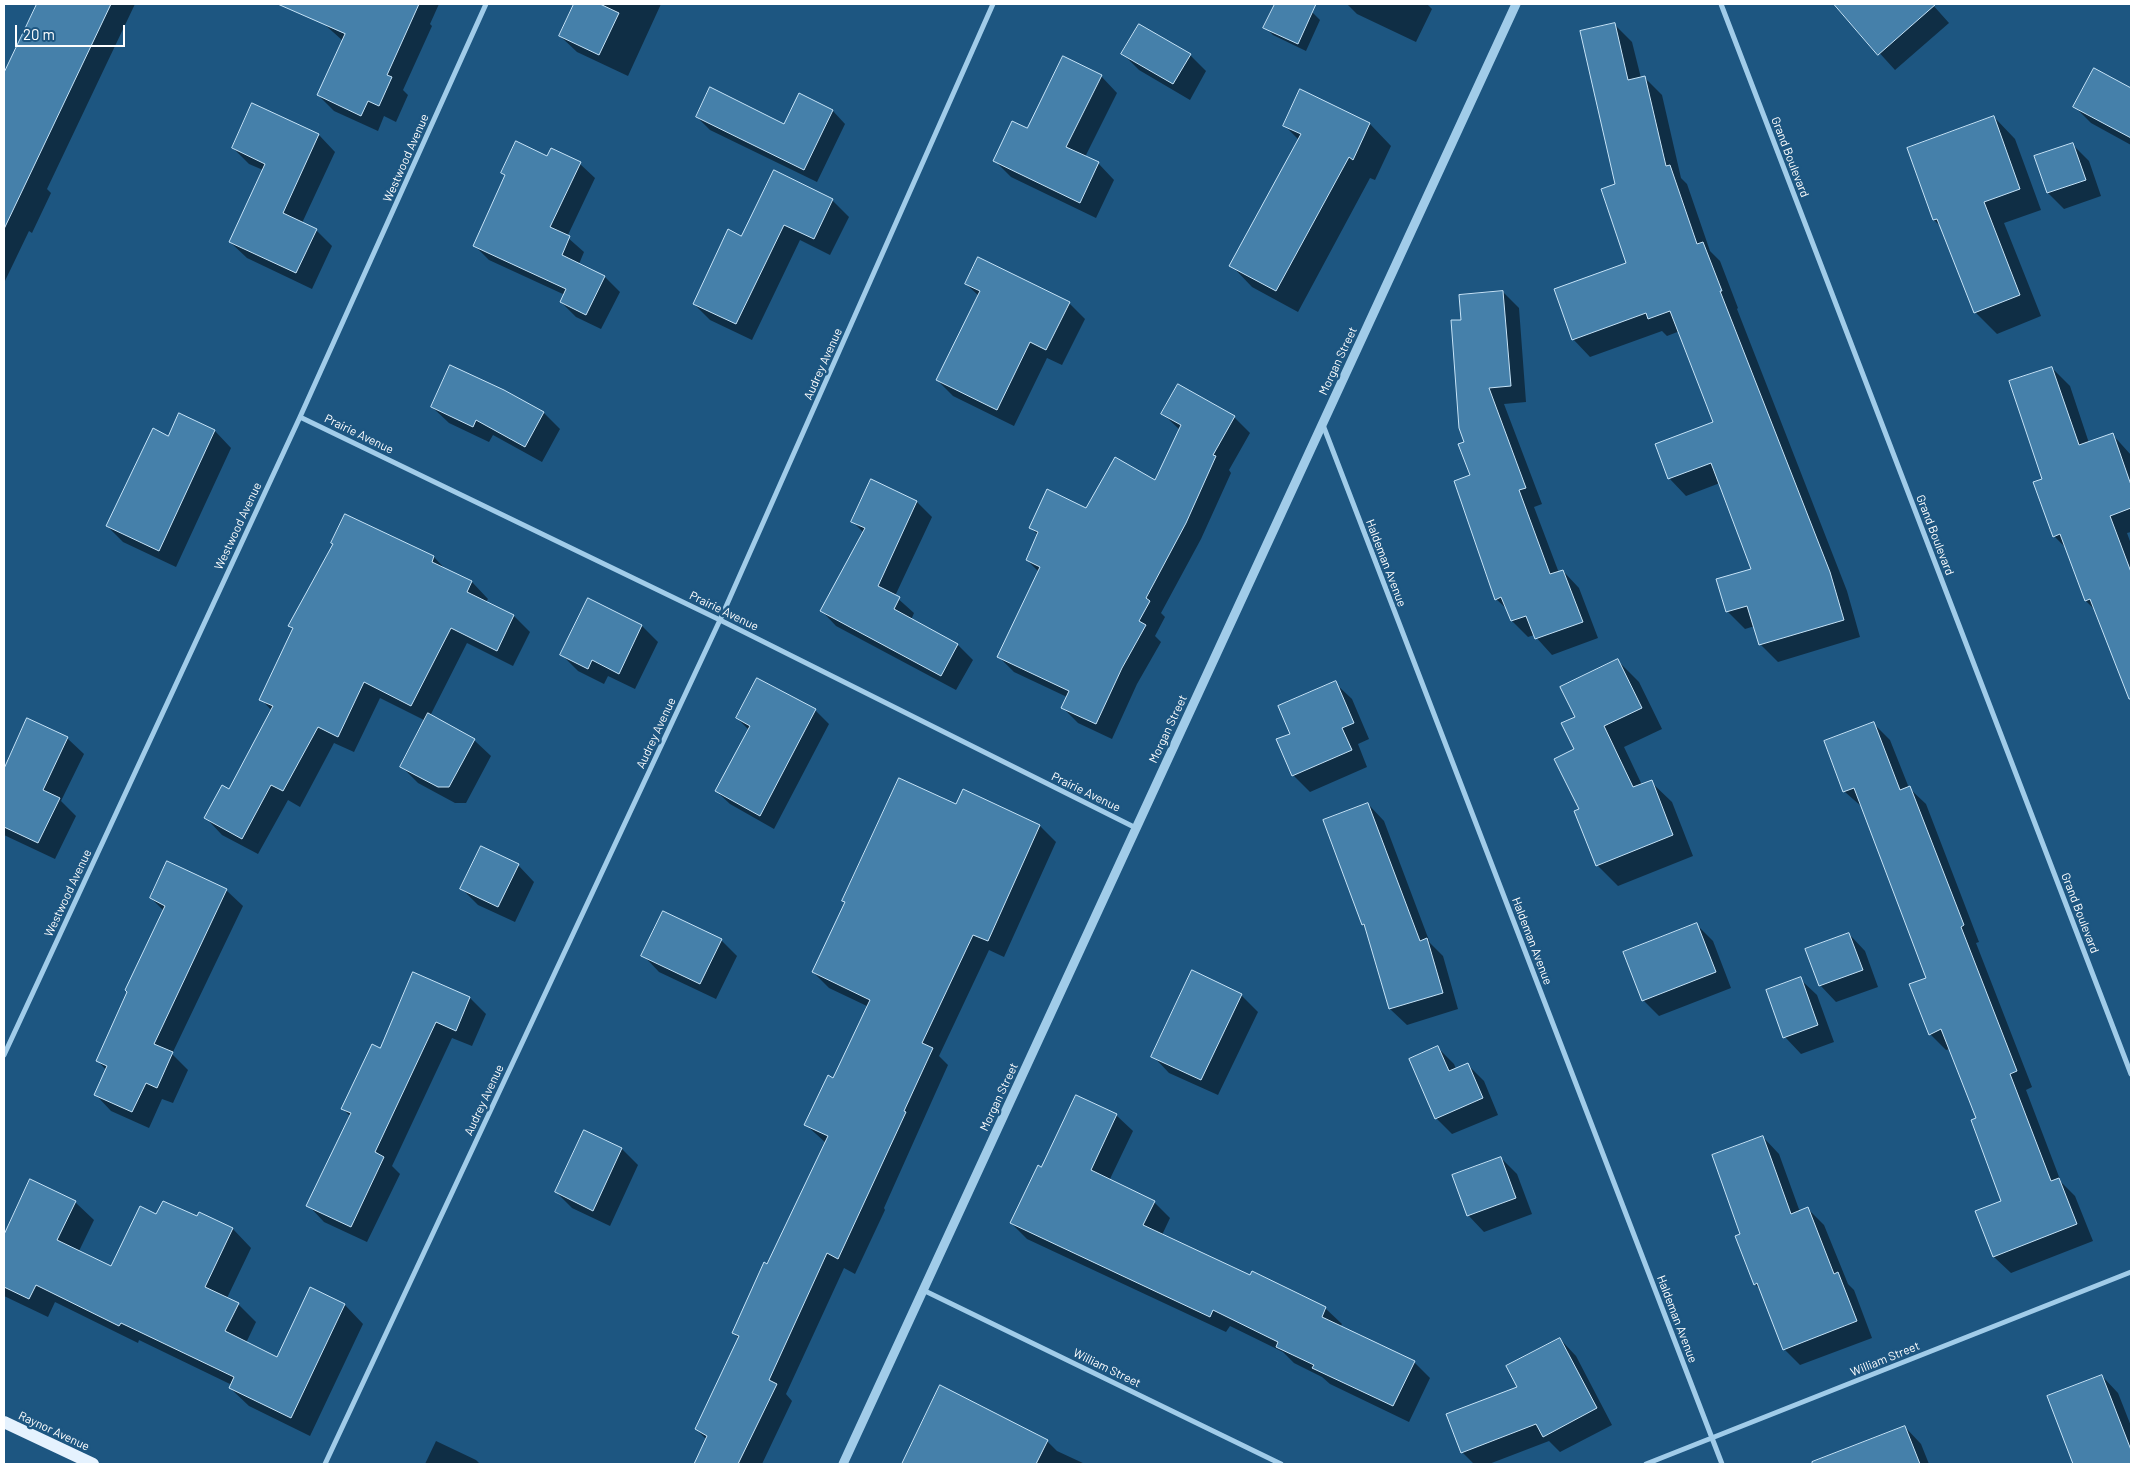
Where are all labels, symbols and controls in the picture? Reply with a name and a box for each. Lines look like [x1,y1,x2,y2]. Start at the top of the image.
scale bar [18,15,128,47]
text: 20 m [23,25,55,43]
street label: Westwood Avenue [380,112,432,204]
street label: Grand Boulevard [1768,115,1812,199]
street label: Morgan Street [1316,325,1360,397]
street label: Audrey Avenue [801,326,845,402]
street label: Prairie Avenue [322,411,396,457]
street label: Westwood Avenue [211,480,265,572]
street label: Grand Boulevard [1913,493,1957,577]
street label: Haldeman Avenue [1363,517,1409,609]
street label: Prairie Avenue [687,588,761,634]
street label: Morgan Street [1146,693,1190,765]
street label: Audrey Avenue [633,695,679,771]
street label: Prairie Avenue [1049,769,1123,815]
street label: Westwood Avenue [41,847,95,939]
street label: Grand Boulevard [2058,871,2102,955]
street label: Haldeman Avenue [1509,895,1555,987]
street label: Morgan Street [977,1061,1021,1133]
street label: Audrey Avenue [461,1062,507,1138]
street label: Haldeman Avenue [1654,1273,1700,1365]
street label: William Street [1848,1339,1922,1379]
street label: William Street [1071,1345,1143,1391]
street label: Raynor Avenue [16,1408,92,1454]

